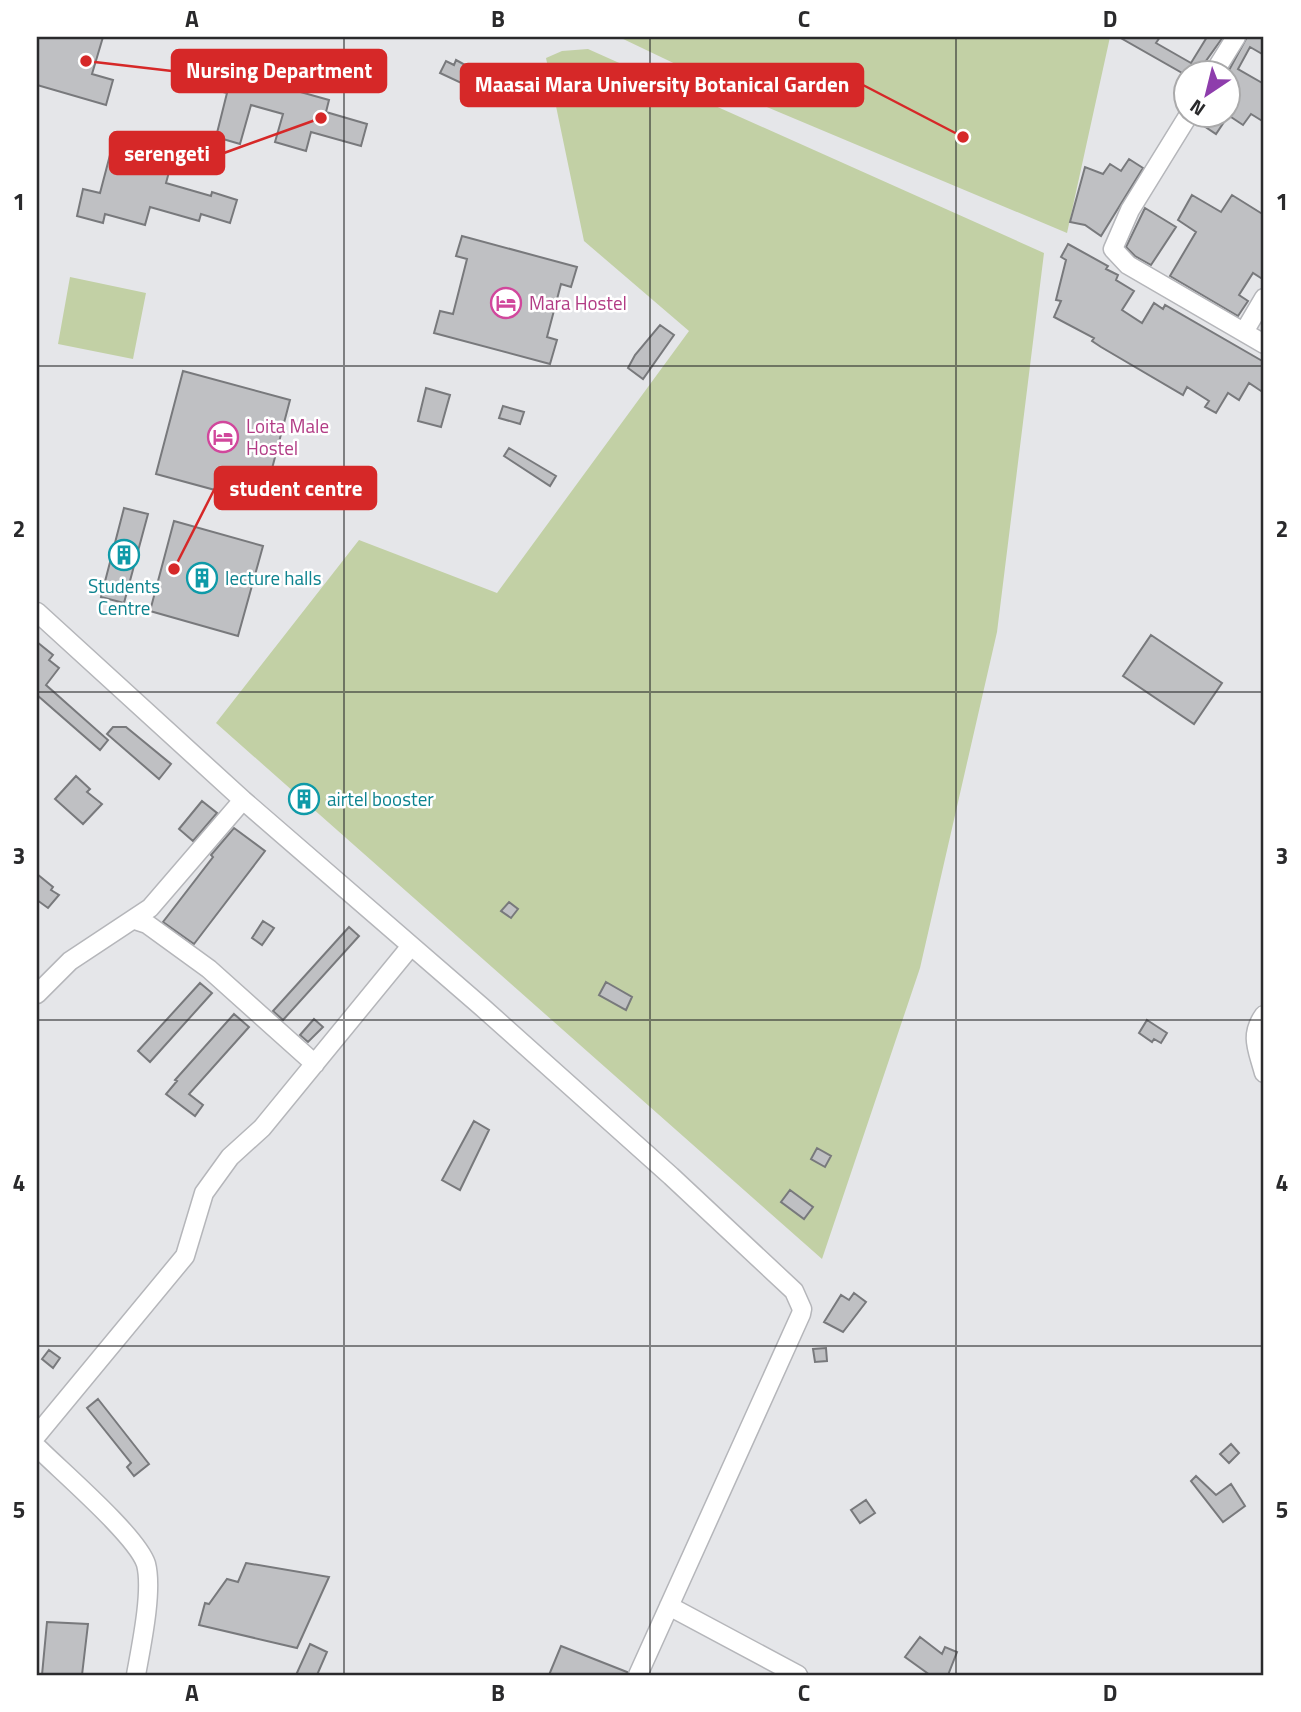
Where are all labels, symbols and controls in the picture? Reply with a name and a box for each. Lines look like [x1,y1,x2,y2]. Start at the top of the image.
text: A [185,1,199,36]
text: B [491,1,505,36]
text: C [798,1,810,36]
text: D [1103,1,1117,36]
callout: Nursing Department [172,50,386,92]
text: Nursing Department [186,54,372,86]
north arrow [1172,60,1242,130]
callout: Maasai Mara University Botanical Garden [461,64,863,106]
text: Maasai Mara University Botanical Garden [475,68,849,100]
text: N [1183,93,1211,124]
callout: serengeti [110,132,224,174]
text: serengeti [124,137,210,169]
text: 1 [13,184,25,219]
text: 1 [1276,184,1288,219]
hotel icon: Mara Hostel [489,286,523,320]
place label: Mara Hostel [529,288,627,317]
place label: Loita Male Hostel [246,411,329,462]
hotel icon: Loita Male Hostel [206,420,240,454]
callout: student centre [215,467,376,509]
text: student centre [229,472,363,504]
text: 2 [13,511,25,546]
text: 2 [1276,511,1288,546]
building icon: Students Centre [107,538,141,572]
building icon: lecture halls [185,561,219,595]
place label: lecture halls [225,563,322,592]
place label: Students Centre [88,571,160,622]
building icon: airtel booster [287,782,321,816]
place label: airtel booster [327,784,434,813]
text: 3 [13,838,25,873]
text: 3 [1276,838,1288,873]
text: 4 [13,1165,25,1200]
text: 4 [1276,1165,1288,1200]
text: 5 [13,1492,25,1527]
text: 5 [1276,1492,1288,1527]
text: A [185,1675,199,1710]
text: B [491,1675,505,1710]
text: C [798,1675,810,1710]
text: D [1103,1675,1117,1710]

